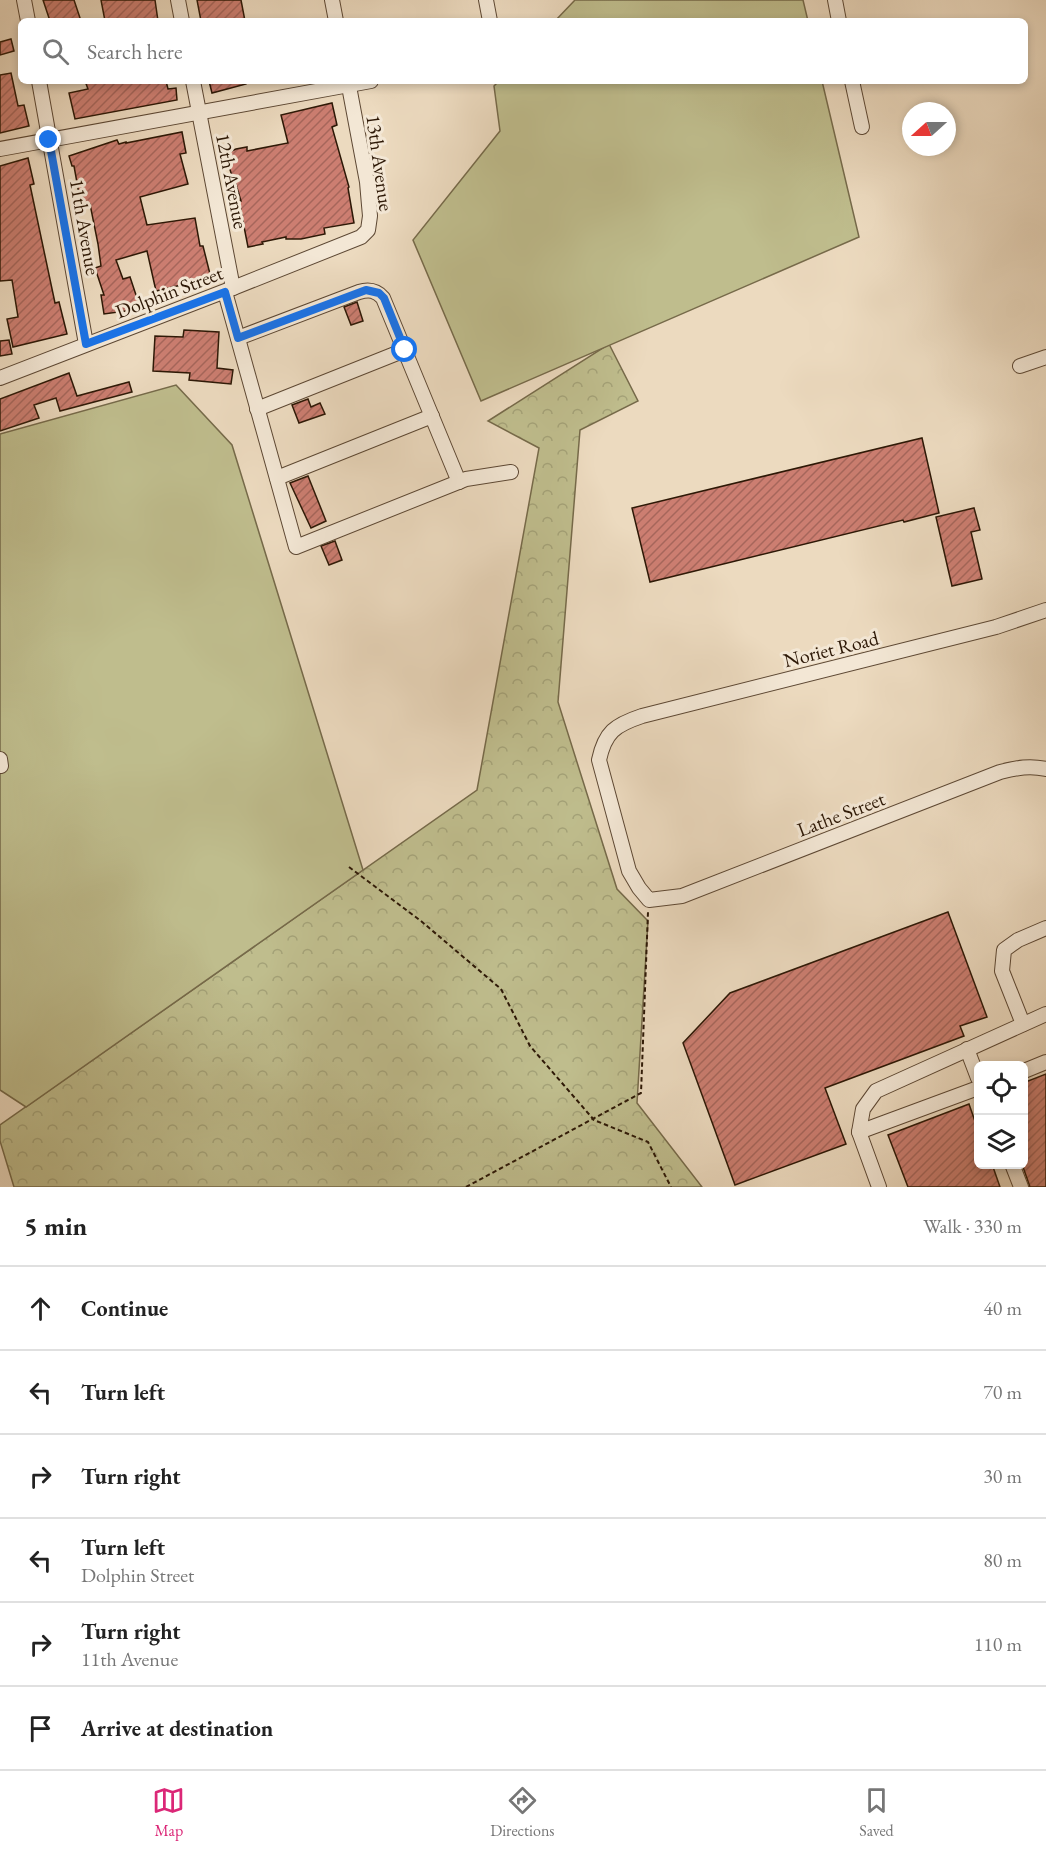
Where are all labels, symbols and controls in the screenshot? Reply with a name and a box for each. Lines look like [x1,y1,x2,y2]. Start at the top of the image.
search box [18,18,1028,84]
icon: search [39,35,72,68]
text: Search here [87,37,182,66]
north arrow [902,102,956,156]
street label: 13th Avenue [360,113,400,213]
route end [35,126,61,152]
street label: 12th Avenue [210,131,254,231]
street label: 11th Avenue [64,177,106,277]
street label: Dolphin Street [111,259,227,324]
route start [391,336,417,362]
street label: Noriet Road [781,624,882,673]
street label: Lathe Street [793,785,889,843]
map controls [974,1061,1028,1169]
button: locate [974,1061,1028,1115]
button: layers [974,1115,1028,1169]
text: 5 min [24,1209,87,1243]
text: Walk · 330 m [923,1213,1022,1239]
icon: ahead [24,1292,57,1325]
text: Continue [81,1294,168,1323]
text: 40 m [983,1295,1022,1321]
icon: left [24,1376,57,1409]
text: Turn left [81,1378,165,1407]
text: 70 m [983,1379,1022,1405]
icon: right [24,1460,57,1493]
text: Turn right [81,1462,180,1491]
text: 30 m [983,1463,1022,1489]
text: Turn left [81,1533,165,1562]
icon: left [24,1544,57,1577]
text: 80 m [983,1547,1022,1573]
text: Dolphin Street [81,1562,194,1588]
text: Turn right [81,1617,180,1646]
icon: right [24,1628,57,1661]
text: 110 m [974,1631,1022,1657]
text: 11th Avenue [81,1646,178,1672]
icon: arrive [24,1712,57,1745]
text: Arrive at destination [81,1714,273,1743]
tab: Map [152,1784,185,1841]
tab: Directions [490,1784,555,1841]
tab: Saved [859,1784,894,1841]

